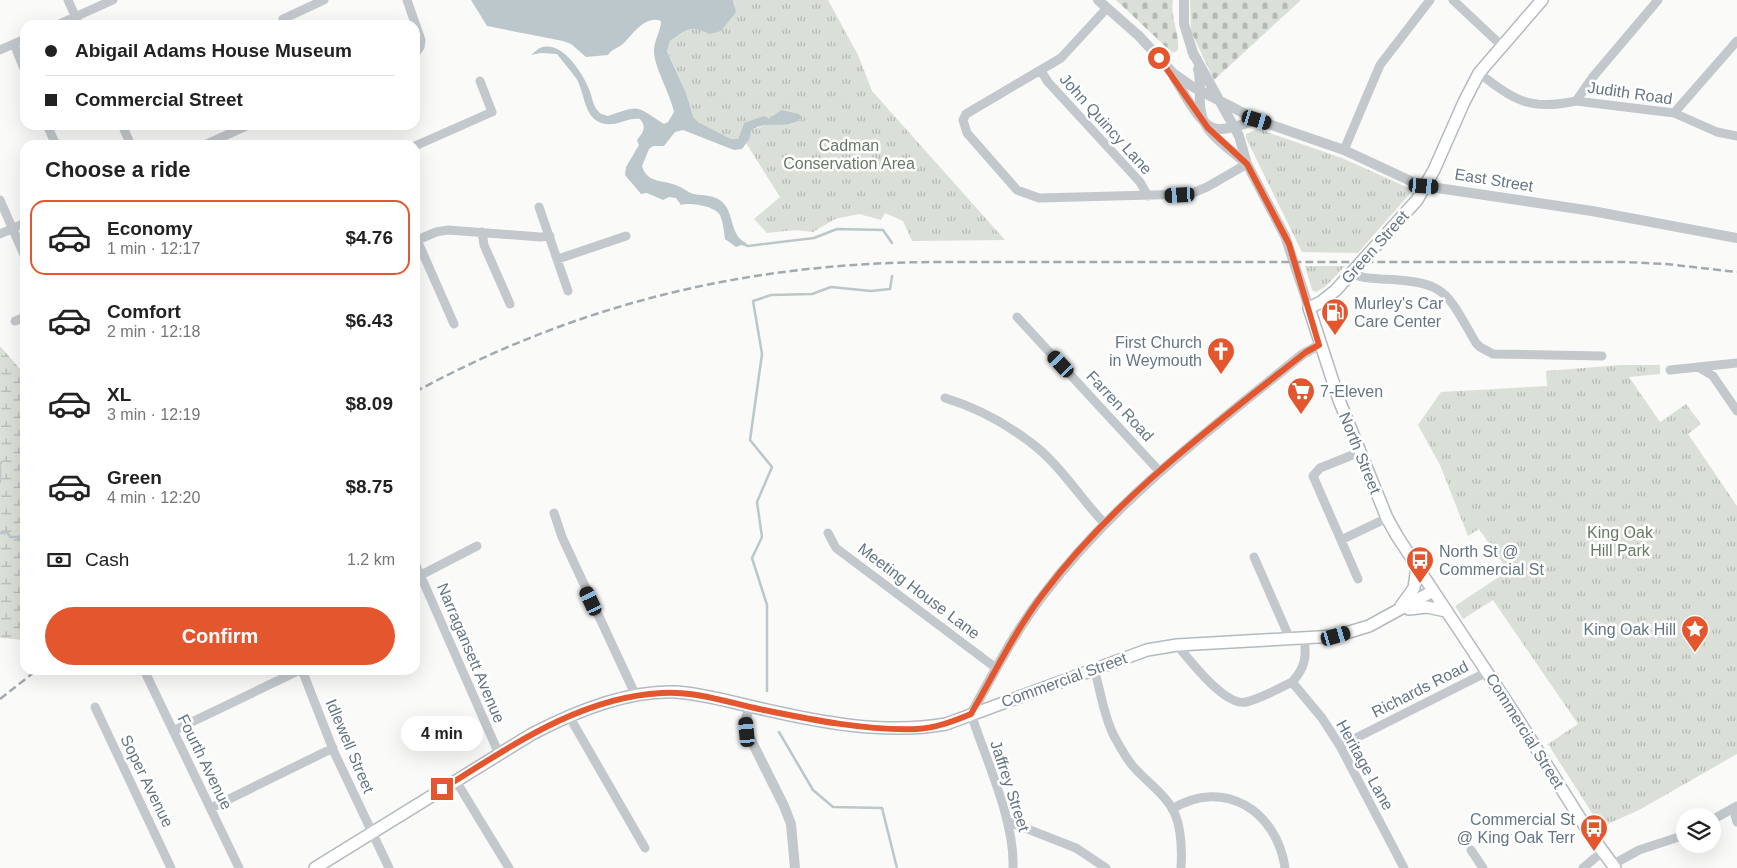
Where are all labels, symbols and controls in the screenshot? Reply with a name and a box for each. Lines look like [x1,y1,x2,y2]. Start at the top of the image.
text: Abigail Adams House Museum [75,40,352,61]
route start [1148,47,1170,69]
street label: John Quincy Lane [1057,70,1156,178]
street label: Judith Road [1587,79,1673,107]
text: Commercial Street [75,89,243,110]
car [1240,108,1273,132]
park label: Cadman Conservation Area [783,137,915,172]
text: Choose a ride [45,157,190,182]
street label: East Street [1454,165,1535,195]
car [1408,177,1439,195]
car [1164,187,1195,203]
street label: Green Street [1338,207,1412,287]
icon: car [47,215,92,260]
text: Economy [107,218,193,239]
text: $4.76 [345,227,393,248]
text: 1 min · 12:17 [107,240,200,257]
place label: Murley's Car Care Center [1354,295,1444,330]
fuel station icon: Murley's Car Care Center [1320,297,1350,336]
icon: car [47,298,92,343]
text: Comfort [107,301,181,322]
text: $6.43 [345,310,393,331]
text: 2 min · 12:18 [107,323,200,340]
place label: First Church in Weymouth [1109,334,1202,369]
church icon: First Church in Weymouth [1206,336,1236,375]
car [1045,348,1076,380]
street label: Farren Road [1083,367,1157,445]
supermarket icon: 7-Eleven [1286,376,1316,415]
icon: car [47,381,92,426]
place label: 7-Eleven [1320,383,1383,400]
text: XL [107,384,131,405]
text: $8.09 [345,393,393,414]
text: 3 min · 12:19 [107,406,200,423]
street label: North Street [1336,410,1384,497]
icon: car [47,464,92,509]
text: Green [107,467,162,488]
text: $8.75 [345,476,393,497]
text: 4 min · 12:20 [107,489,200,506]
park label: King Oak Hill Park [1587,524,1654,559]
street label: Meeting House Lane [855,540,983,642]
place label: North St @ Commercial St [1439,543,1544,578]
bus stop icon: North St @ Commercial St [1405,545,1435,584]
icon: cash [45,546,73,574]
text: Cash [85,549,129,570]
text: 1.2 km [347,551,395,568]
street label: Narragansett Avenue [434,581,508,725]
car [577,584,604,618]
button: Confirm [45,607,395,665]
place icon: King Oak Hill [1680,614,1710,653]
place label: King Oak Hill [1584,621,1676,638]
car [1319,625,1352,647]
street label: Commercial Street [999,649,1130,711]
street label: Richards Road [1369,657,1471,721]
street label: Commercial Street [1483,670,1568,792]
street label: Idlewell Street [323,696,378,796]
street label: Fourth Avenue [175,712,235,812]
callout: 4 min [401,716,483,752]
car [738,716,755,748]
street label: Heritage Lane [1333,717,1397,813]
text: 4 min [421,725,463,742]
street label: Soper Avenue [117,732,177,830]
street label: Jaffrey Street [987,738,1033,834]
route end [431,778,453,800]
map controls [1676,808,1721,853]
button: layers [1676,808,1721,853]
place label: Commercial St @ King Oak Terr [1457,811,1576,846]
bus stop icon: Commercial St @ King Oak Terr [1579,813,1609,852]

